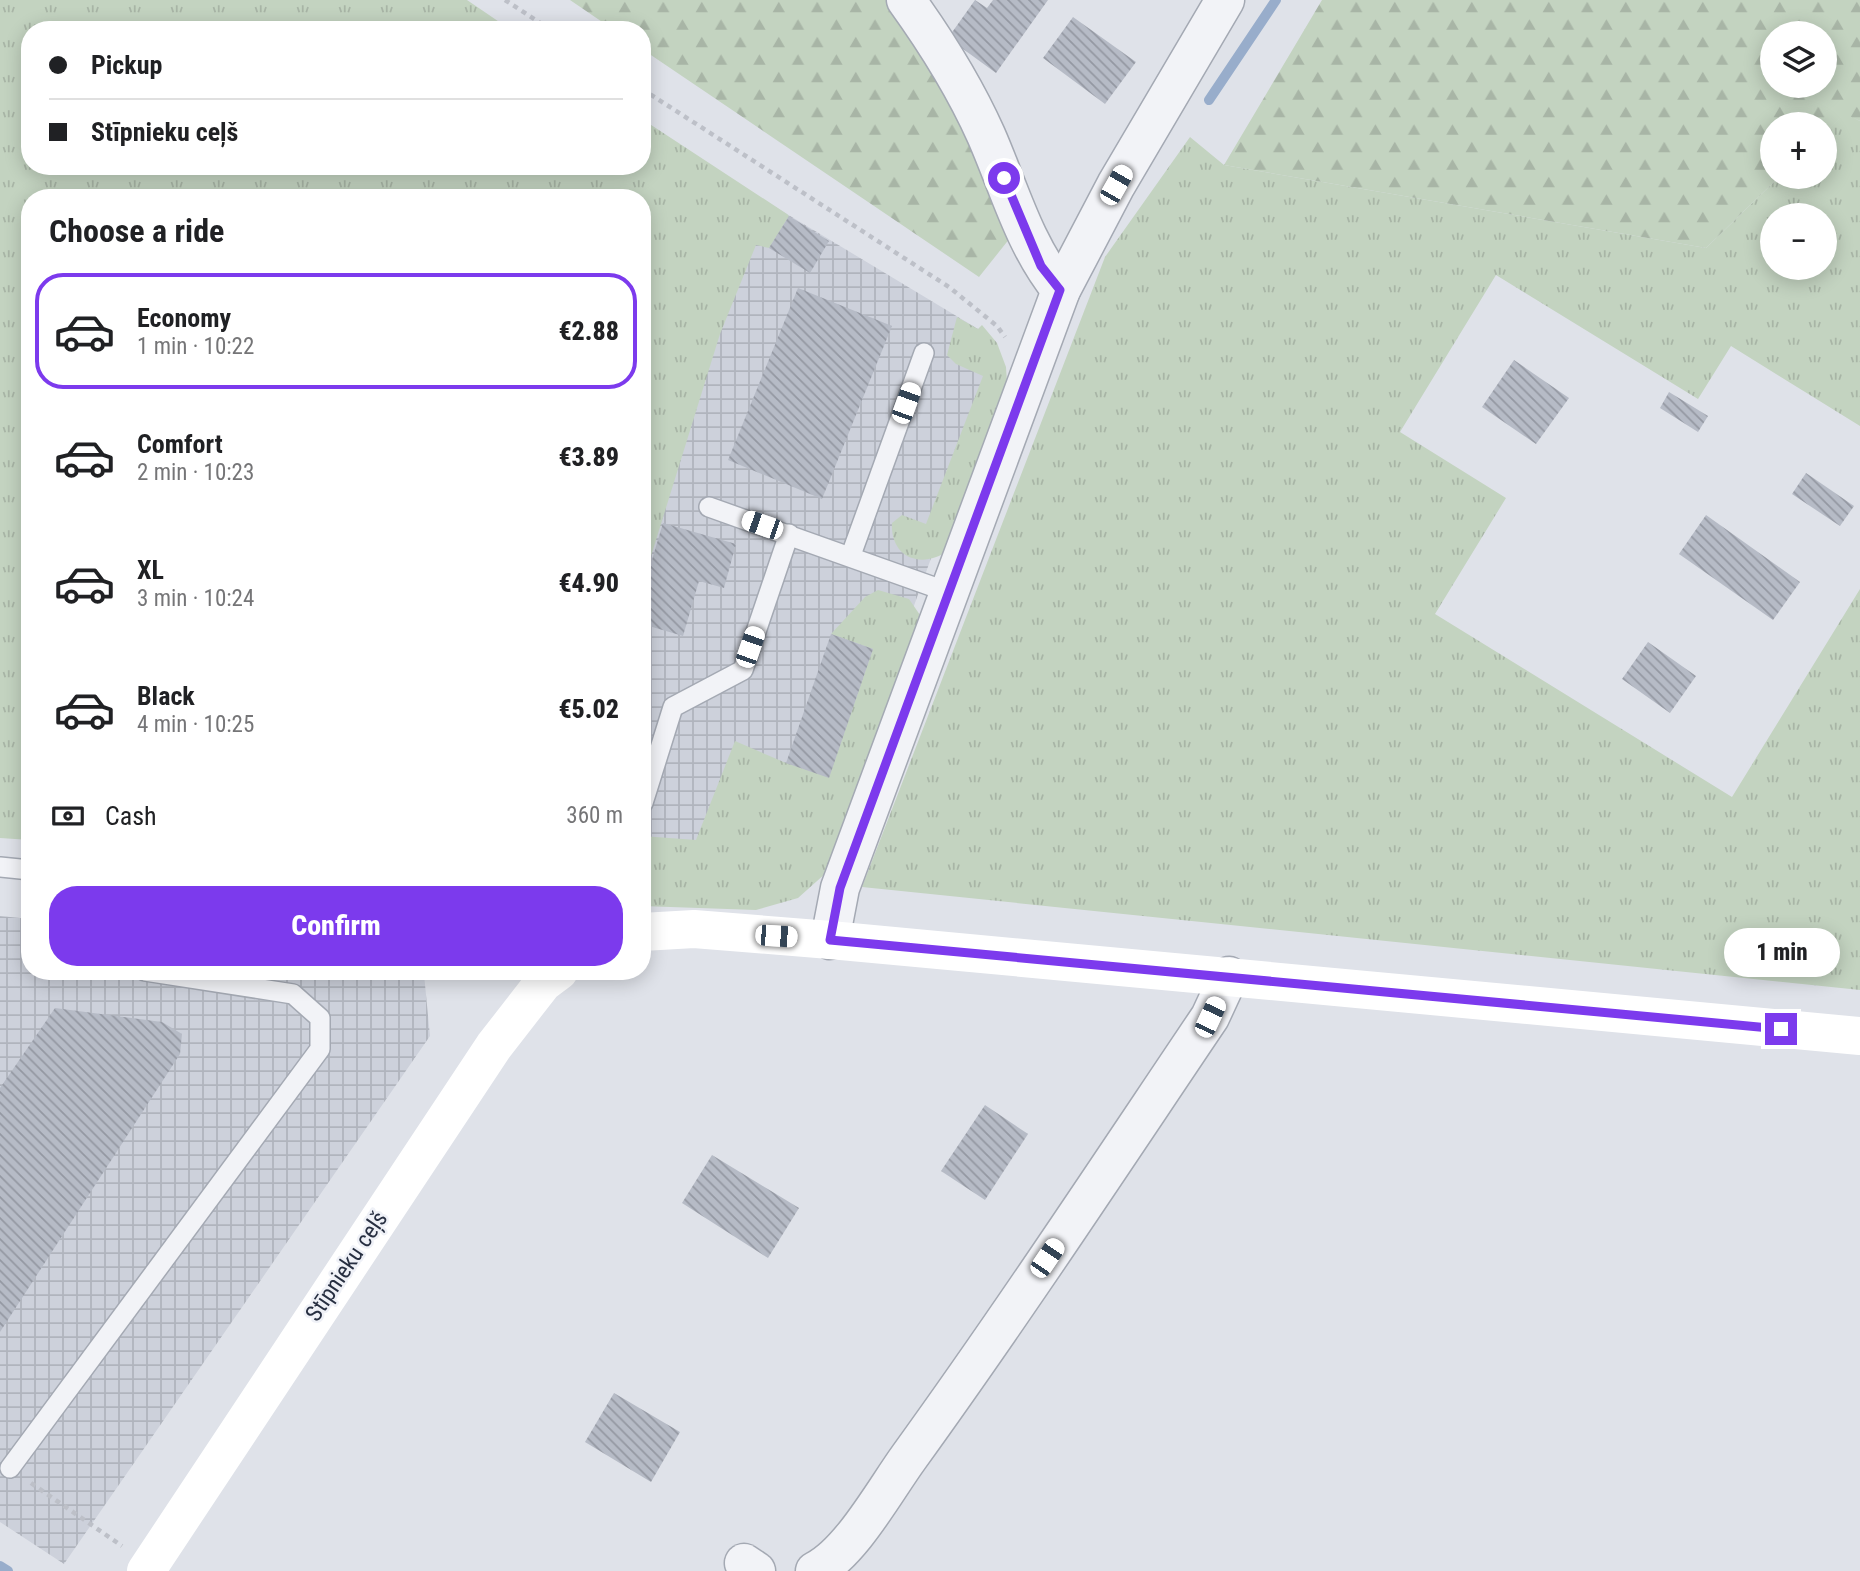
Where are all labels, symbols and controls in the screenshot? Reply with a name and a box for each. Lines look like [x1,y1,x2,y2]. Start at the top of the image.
map controls [1760,21,1837,280]
button: layers [1760,21,1837,98]
text: Pickup [91,50,162,80]
button: + [1760,112,1837,189]
text: Stīpnieku ceļš [91,117,238,147]
route start [988,162,1020,194]
car [1097,162,1136,208]
button: − [1760,203,1837,280]
text: Choose a ride [49,212,224,250]
icon: car [53,300,116,363]
text: Economy [137,303,231,333]
text: €2.88 [558,316,619,346]
text: 1 min · 10:22 [137,333,254,360]
car [889,380,924,426]
icon: car [53,426,116,489]
text: Comfort [137,429,223,459]
text: €3.89 [558,442,619,472]
text: 2 min · 10:23 [137,459,254,486]
car [739,508,786,542]
icon: car [53,552,116,615]
text: XL [137,555,164,585]
text: €4.90 [558,568,619,598]
text: 3 min · 10:24 [137,585,254,612]
car [734,624,767,670]
icon: car [53,678,116,741]
text: Black [137,681,195,711]
text: €5.02 [558,694,619,724]
text: 4 min · 10:25 [137,711,254,738]
icon: cash [49,797,87,835]
text: Cash [105,801,157,831]
text: 360 m [566,802,623,829]
button: Confirm [49,886,623,966]
car [755,924,798,948]
callout: 1 min [1723,928,1839,976]
text: 1 min [1756,939,1808,966]
car [1192,994,1229,1040]
route end [1765,1013,1797,1045]
street label: Stīpnieku ceļš [300,1206,393,1326]
car [1027,1235,1068,1281]

